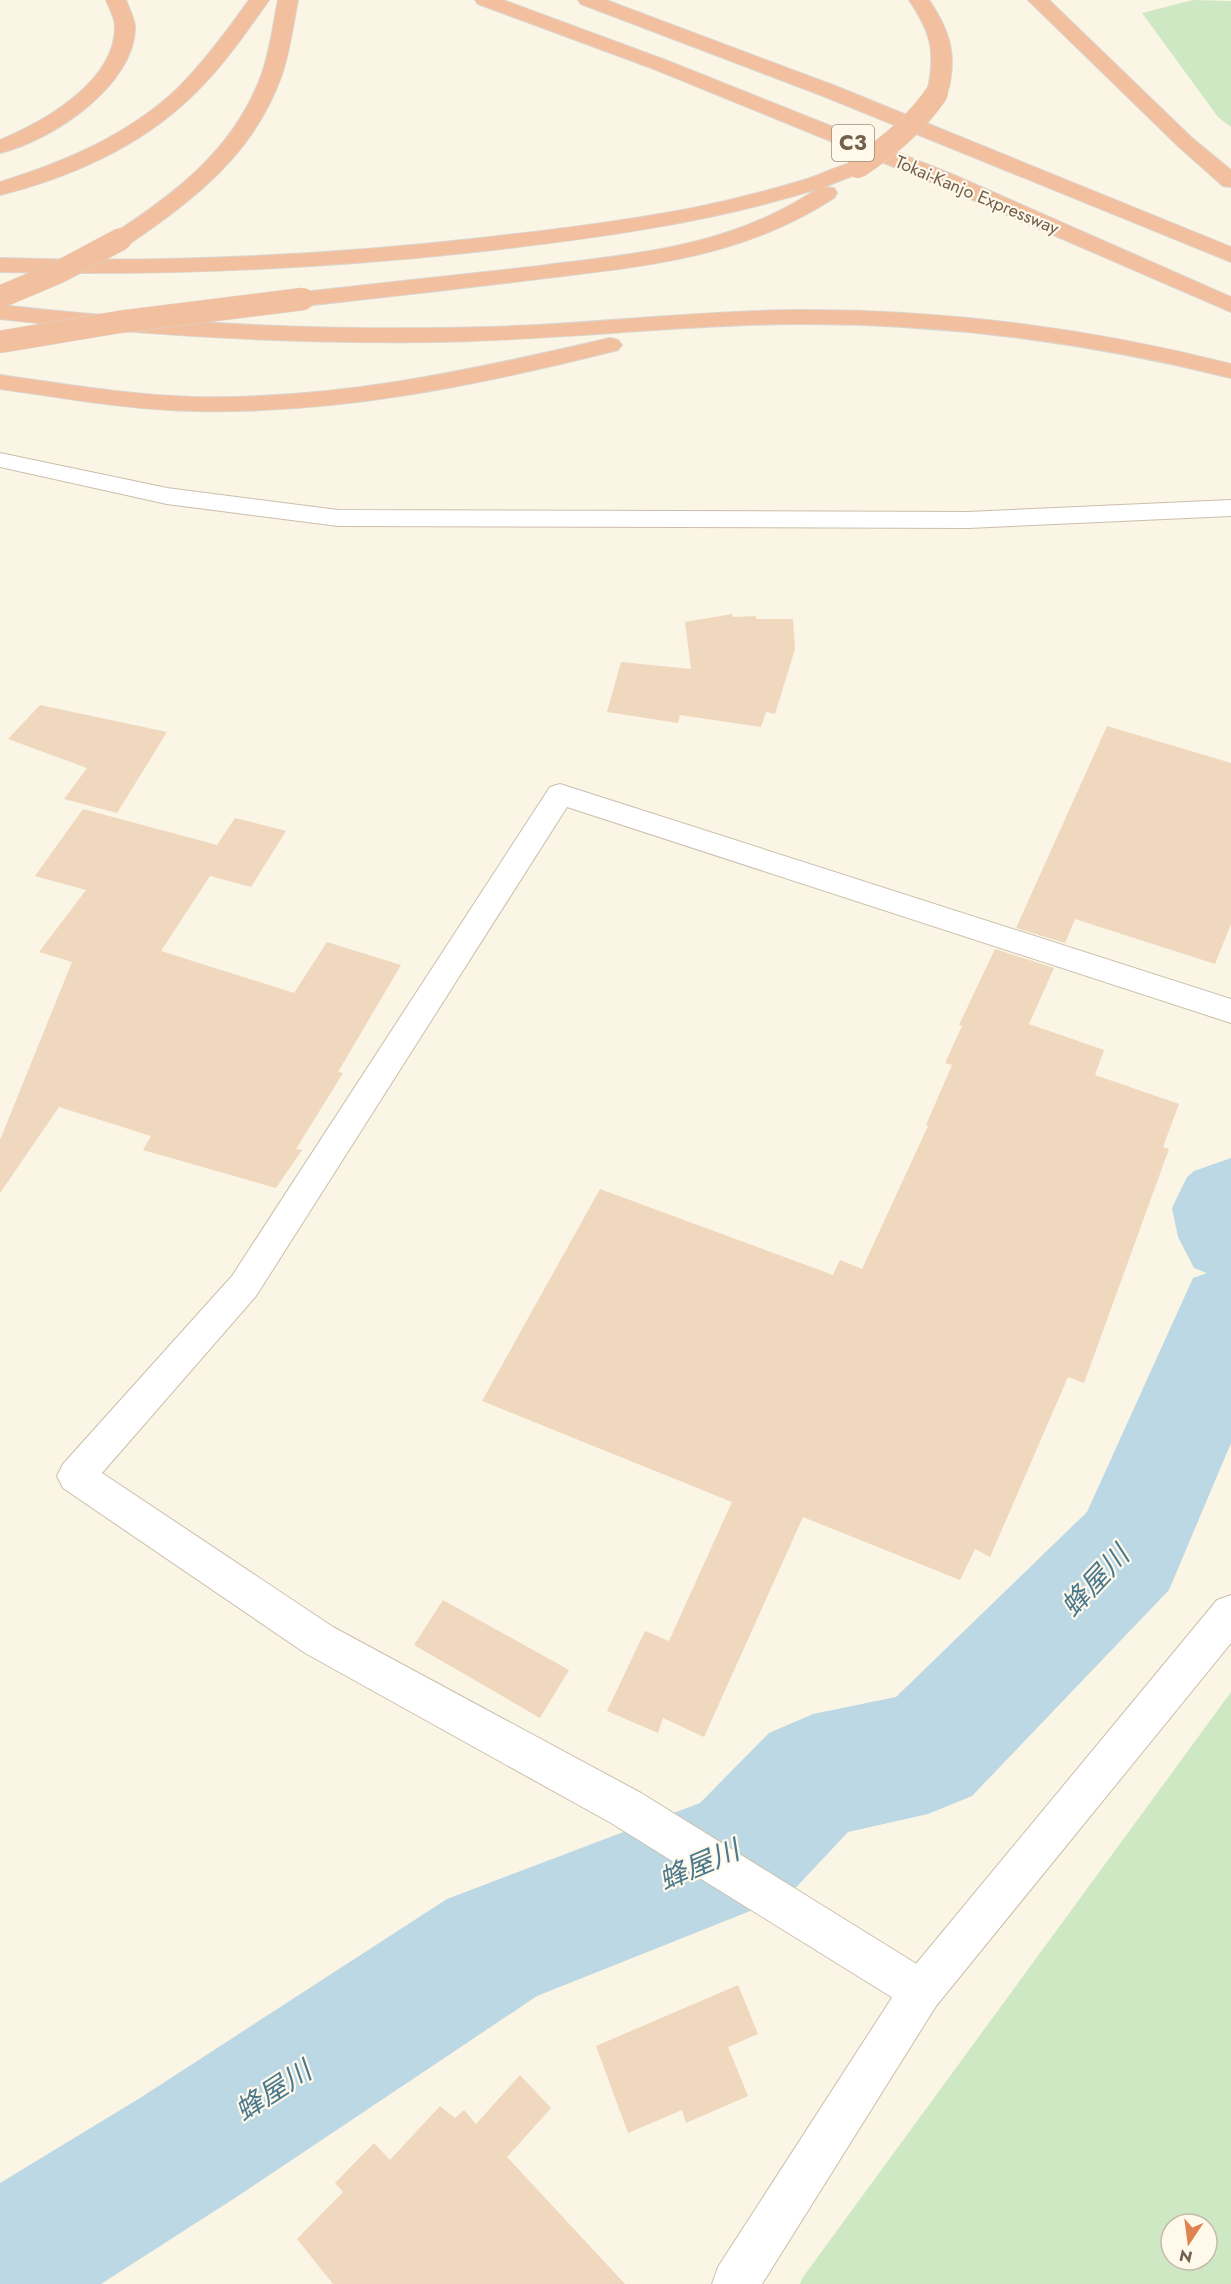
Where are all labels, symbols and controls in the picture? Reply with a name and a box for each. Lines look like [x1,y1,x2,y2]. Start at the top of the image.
road number: C3 [832,125,874,161]
street label: Tokai-Kanjo Expressway [891,149,1063,241]
water label: 蜂屋川 [1051,1534,1141,1626]
water label: 蜂屋川 [652,1829,748,1900]
water label: 蜂屋川 [227,2049,322,2131]
north arrow [1159,2212,1219,2272]
text: N [1177,2243,1195,2269]

